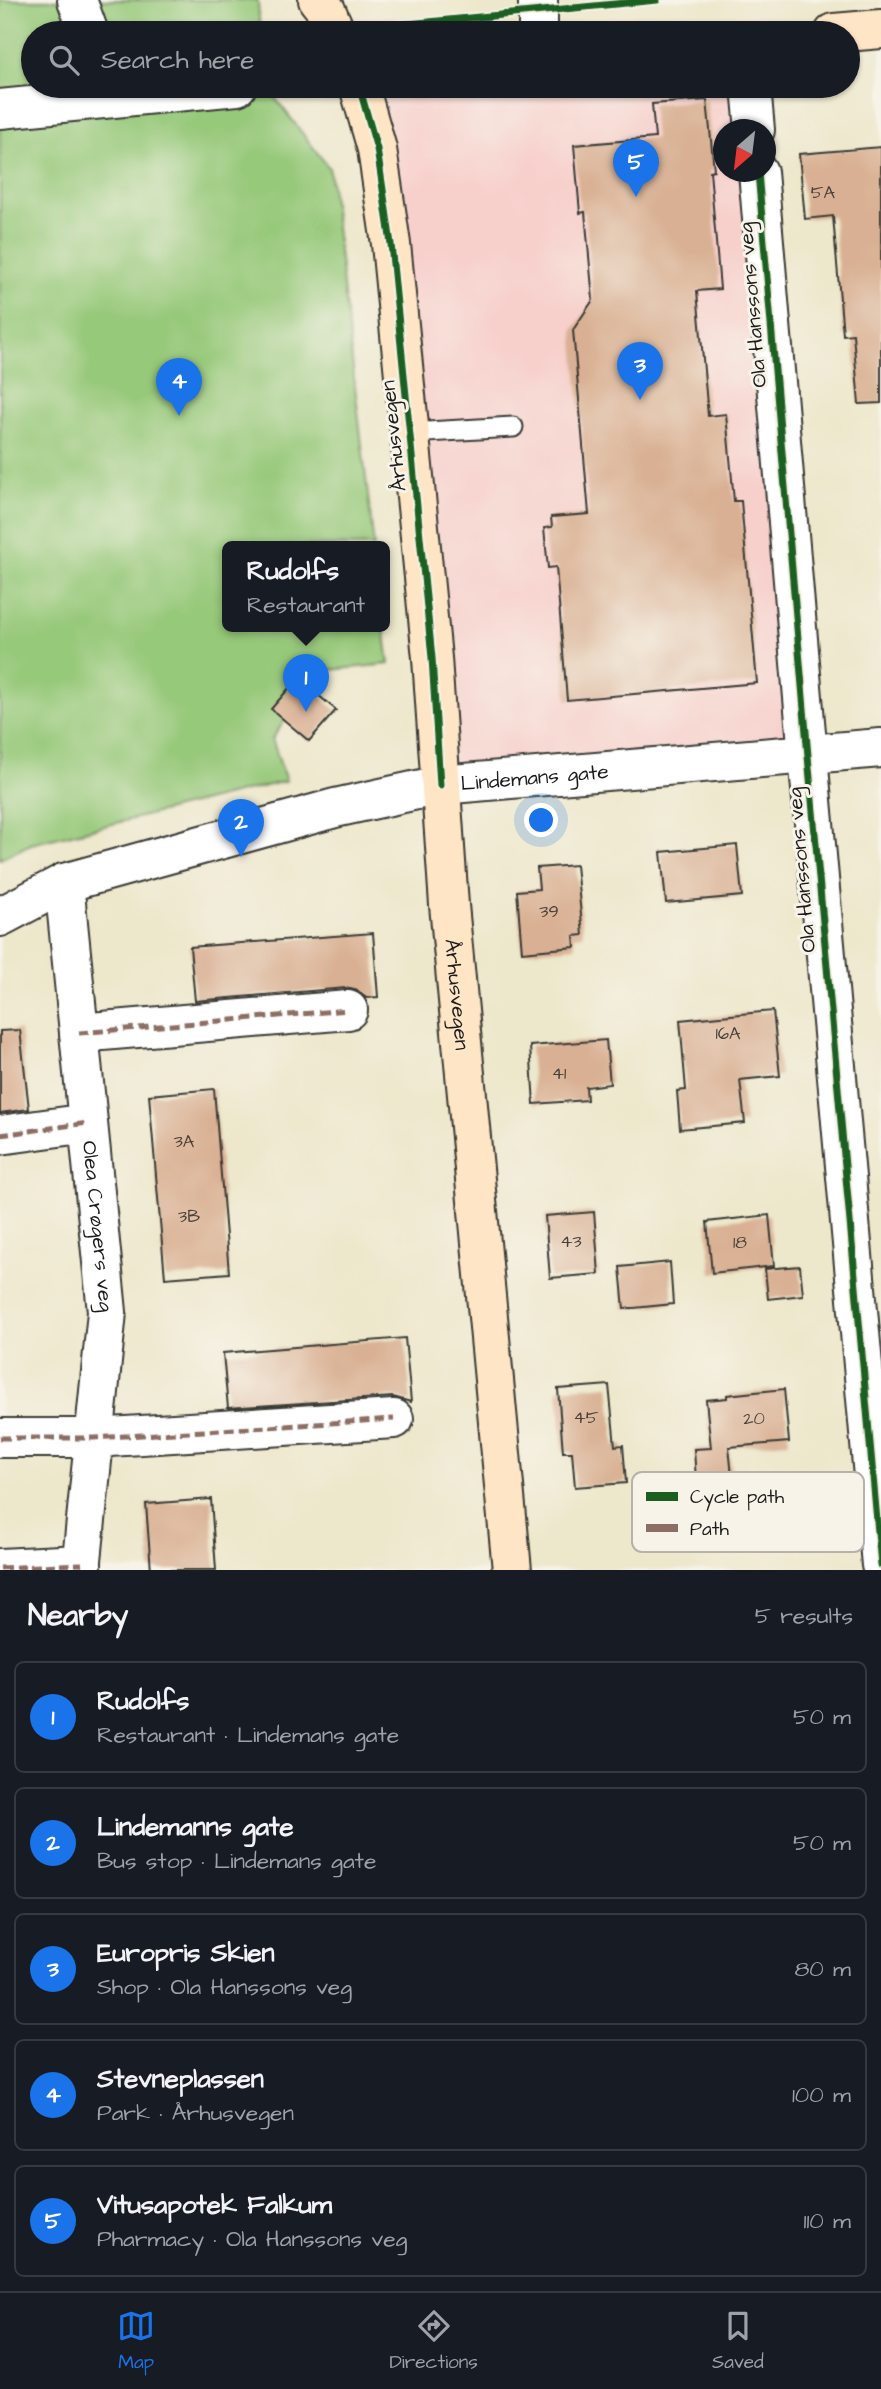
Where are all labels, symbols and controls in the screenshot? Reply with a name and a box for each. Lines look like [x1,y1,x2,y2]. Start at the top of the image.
search box [21,21,860,98]
icon: search [45,41,83,79]
text: Search here [101,42,254,78]
north arrow [713,119,776,182]
pin: 5 [613,139,659,197]
house number: 5A [811,180,836,205]
street label: Ola Hanssons veg [731,221,776,389]
pin: 3 [617,342,663,400]
pin: 4 [156,358,202,416]
street label: Århusvegen [373,379,416,493]
popup [222,541,390,632]
text: Rudolfs [247,553,339,589]
text: Restaurant [247,589,365,621]
pin: 1 [283,654,329,712]
street label: Lindemans gate [459,757,610,798]
street label: Ola Hanssons veg [780,786,825,954]
pin: 2 [218,799,264,857]
your location [524,803,558,837]
house number: 39 [539,899,559,924]
street label: Århusvegen [437,938,477,1051]
house number: 16A [715,1021,741,1046]
house number: 41 [552,1061,566,1086]
house number: 3A [174,1129,195,1154]
street label: Olea Crøgers veg [75,1139,121,1314]
house number: 3B [178,1204,200,1229]
house number: 43 [560,1229,582,1254]
house number: 18 [733,1230,747,1255]
house number: 45 [574,1405,599,1430]
house number: 20 [743,1406,765,1431]
legend [632,1472,864,1552]
text: Cycle path [690,1484,785,1512]
text: Path [690,1516,729,1543]
text: Nearby [28,1595,128,1637]
text: 5 results [755,1600,853,1632]
text: Rudolfs [97,1683,189,1719]
text: 1 [52,1701,54,1733]
text: 50 m [793,1701,851,1733]
text: Restaurant · Lindemans gate [97,1719,399,1751]
text: Lindemanns gate [97,1809,293,1845]
text: 2 [46,1827,60,1859]
text: 50 m [793,1827,851,1859]
text: Bus stop · Lindemans gate [97,1845,376,1877]
text: Europris Skien [97,1935,274,1971]
text: 3 [47,1953,59,1985]
text: 80 m [794,1953,851,1985]
text: Shop · Ola Hanssons veg [97,1971,352,2003]
text: Stevneplassen [97,2061,264,2097]
text: 4 [45,2079,61,2111]
text: 100 m [792,2079,851,2111]
text: Park · Århusvegen [97,2097,294,2129]
text: Vitusapotek Falkum [97,2187,332,2223]
text: 5 [45,2205,61,2237]
text: 110 m [803,2205,851,2237]
text: Pharmacy · Ola Hanssons veg [97,2223,407,2255]
tab: Map [117,2307,155,2376]
tab: Directions [389,2307,478,2376]
tab: Saved [712,2307,764,2376]

